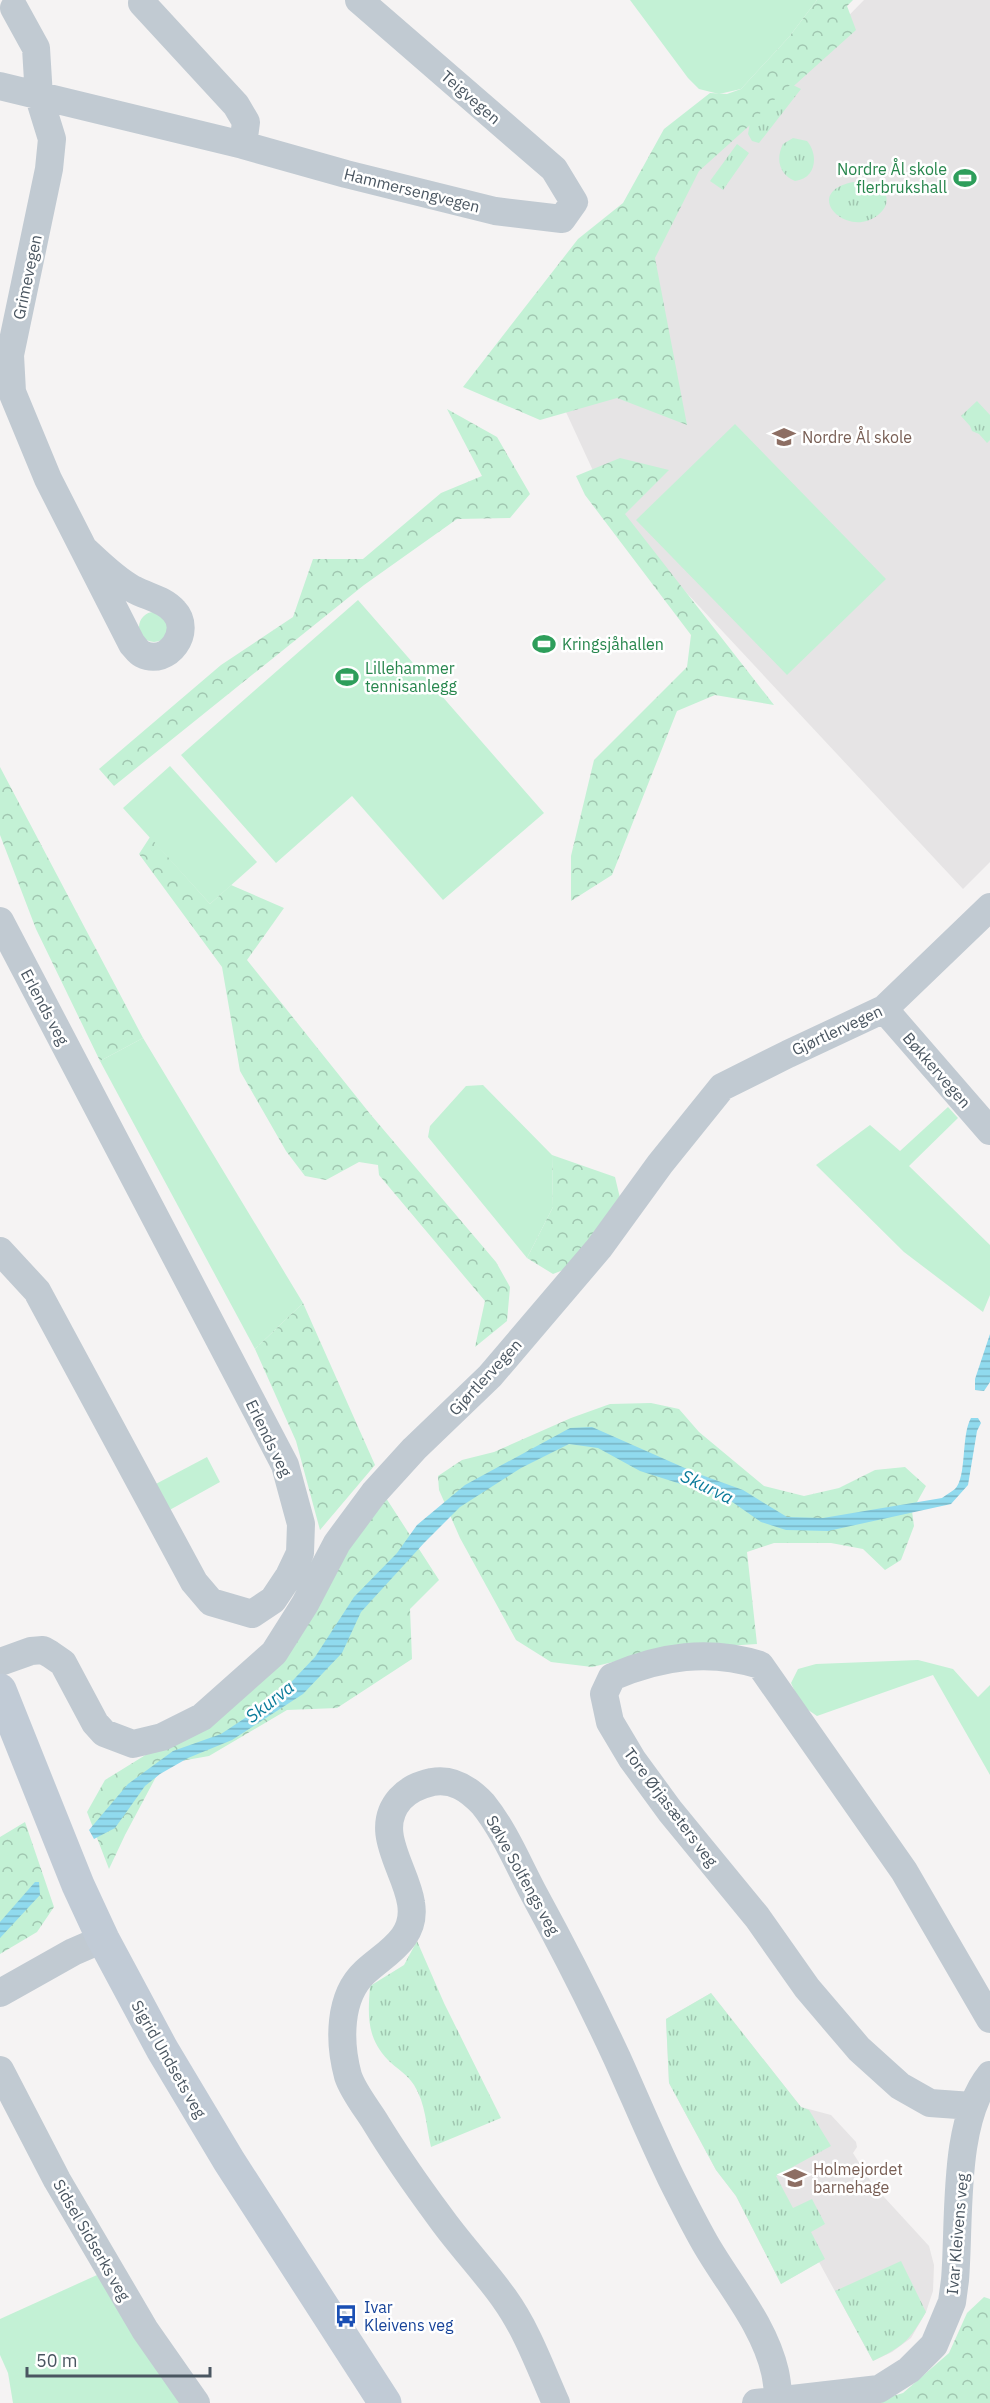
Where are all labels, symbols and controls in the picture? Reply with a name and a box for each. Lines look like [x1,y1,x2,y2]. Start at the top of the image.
street label: Teigvegen [437,66,505,128]
place label: Nordre Ål skole flerbrukshall [837,158,947,197]
street label: Hammersengvegen [342,163,482,217]
sports icon: Nordre Ål skole flerbrukshall [952,165,978,191]
street label: Grimevegen [8,233,46,321]
school or university icon: Nordre Ål skole [771,424,797,450]
place label: Nordre Ål skole [802,426,912,447]
sports icon: Kringsjåhallen [531,631,557,657]
place label: Kringsjåhallen [562,634,664,654]
place label: Lillehammer tennisanlegg [365,658,458,696]
sports icon: Lillehammer tennisanlegg [334,664,360,690]
street label: Erlends veg [17,966,74,1049]
street label: Gjørtlervegen [789,1000,885,1060]
street label: Bøkkervegen [899,1028,975,1112]
street label: Gjørtlervegen [444,1334,526,1420]
street label: Erlends veg [242,1396,296,1480]
water label: Skurva [677,1464,737,1509]
water label: Skurva [241,1675,299,1728]
street label: Tore Ørjasæters veg [620,1744,723,1871]
street label: Sølve Solfengs veg [482,1812,564,1939]
street label: Sigrid Undsets veg [127,1997,211,2122]
place label: Holmejordet barnehage [813,2159,903,2197]
school or university icon: Holmejordet barnehage [782,2165,808,2191]
street label: Ivar Kleivens veg [942,2172,972,2296]
street label: Sidsel Sidserks veg [49,2176,135,2305]
place label: Ivar Kleivens veg [364,2297,454,2335]
bus stop icon: Ivar Kleivens veg [333,2303,359,2329]
scale bar [27,2340,210,2378]
text: 50 m [36,2349,78,2372]

